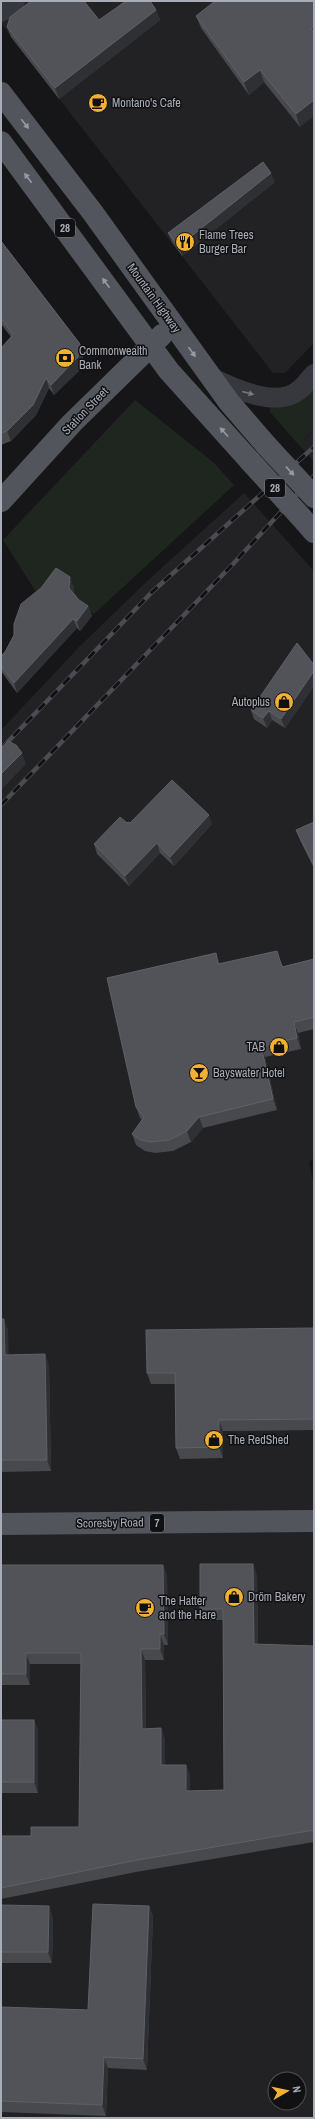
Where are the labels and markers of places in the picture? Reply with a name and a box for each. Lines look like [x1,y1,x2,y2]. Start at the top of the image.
cafe icon: Montano's Cafe [87,92,109,114]
place label: Montano's Cafe [112,95,181,111]
place label: Flame Trees Burger Bar [199,227,254,257]
restaurant icon: Flame Trees Burger Bar [174,231,196,253]
place label: Commonwealth Bank [79,343,147,373]
bank icon: Commonwealth Bank [54,347,76,369]
shop icon: Autoplus [273,691,295,713]
place label: Autoplus [231,694,270,710]
shop icon: TAB [268,1036,290,1058]
place label: TAB [247,1039,265,1055]
bar icon: Bayswater Hotel [188,1062,210,1084]
place label: Bayswater Hotel [213,1065,285,1081]
shop icon: The RedShed [203,1429,225,1451]
place label: The RedShed [228,1432,289,1448]
shop icon: Dröm Bakery [223,1586,245,1608]
place label: Dröm Bakery [248,1589,305,1605]
place label: The Hatter and the Hare [159,1593,216,1623]
cafe icon: The Hatter and the Hare [134,1597,156,1619]

